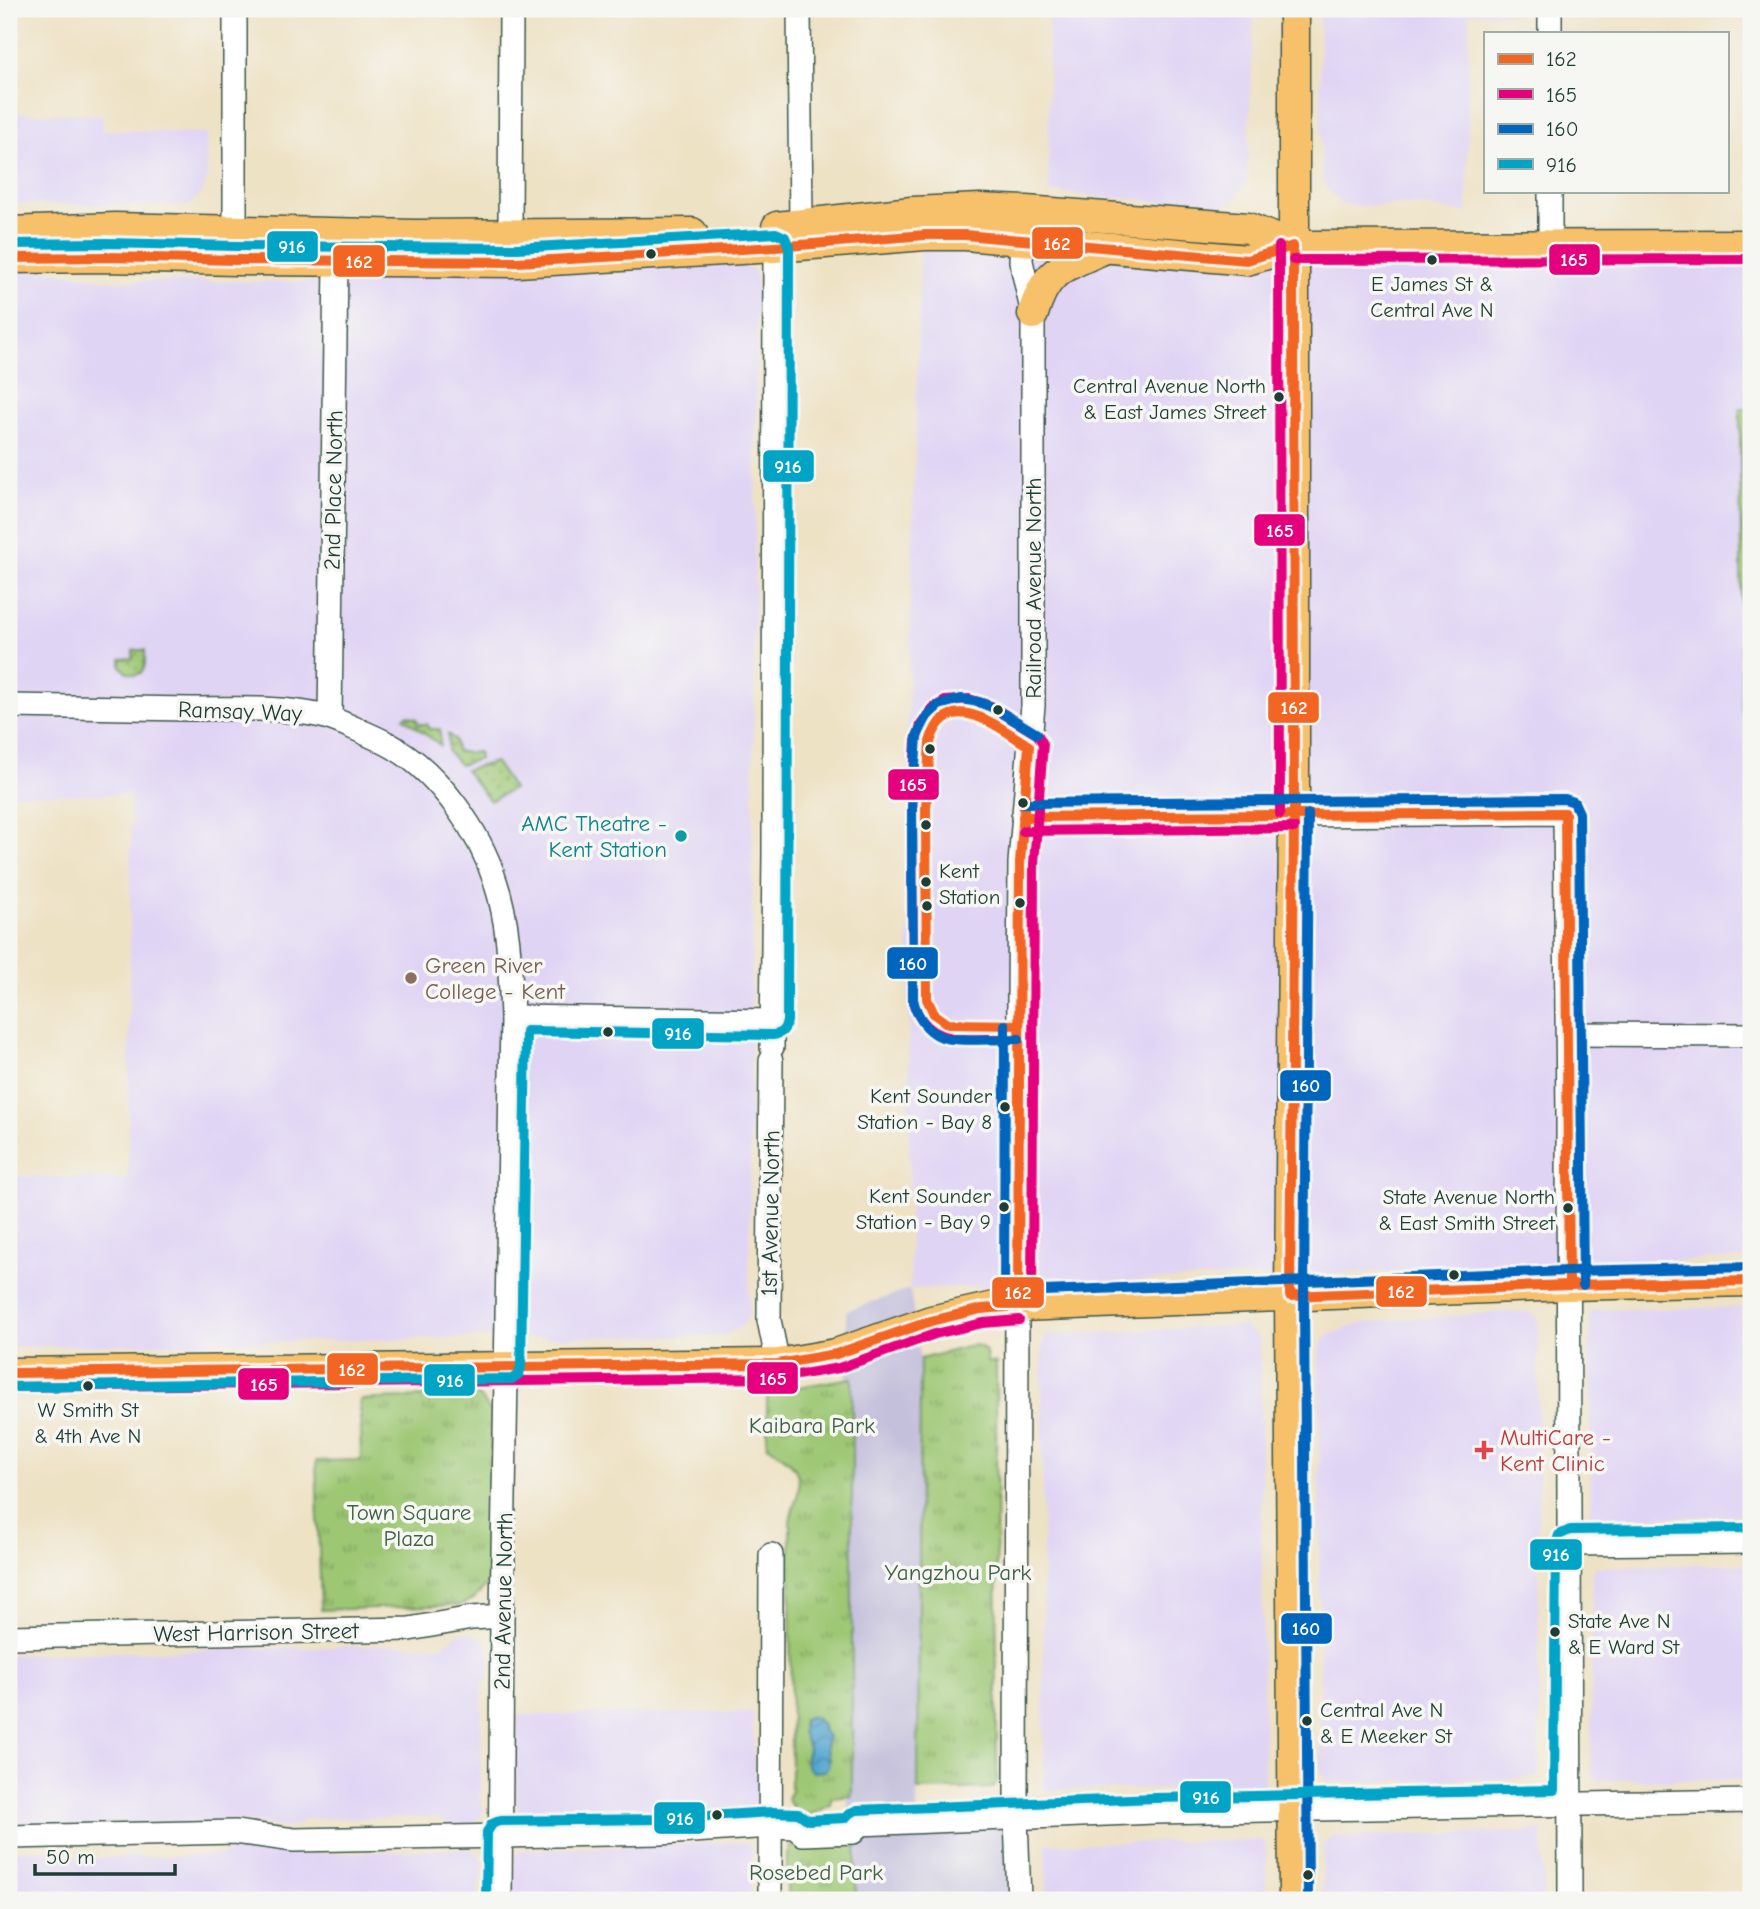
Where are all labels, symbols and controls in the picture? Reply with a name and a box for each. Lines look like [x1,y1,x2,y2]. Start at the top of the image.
legend [1484,32,1728,192]
text: 162 [1546,47,1577,71]
text: 165 [1546,83,1577,107]
text: 160 [1546,117,1579,141]
text: 916 [1546,153,1577,177]
line badge: 162 [1031,226,1084,260]
line badge: 916 [266,230,319,263]
text: 162 [1044,233,1070,255]
text: 916 [278,236,306,258]
line badge: 165 [1548,243,1601,276]
line badge: 162 [332,244,386,278]
unlabelled marker [644,247,658,261]
text: 165 [1560,249,1588,271]
text: 162 [346,251,372,273]
marker: E James St & Central Ave N [1425,253,1439,267]
place label: E James St & Central Ave N [1370,272,1494,322]
place label: Central Avenue North & East James Street [1073,374,1267,424]
marker: Central Avenue North & East James Street [1272,390,1286,404]
street label: 2nd Place North [319,410,348,570]
line badge: 916 [762,449,815,483]
text: 916 [774,456,802,478]
street label: Railroad Avenue North [1020,477,1047,699]
line badge: 165 [1253,513,1306,547]
text: 165 [1266,520,1294,542]
line badge: 162 [1267,691,1320,724]
street label: Ramsay Way [177,696,303,727]
text: 162 [1281,697,1307,719]
unlabelled marker [991,703,1005,717]
unlabelled marker [923,742,937,756]
line badge: 165 [887,768,940,801]
text: 165 [899,774,927,796]
unlabelled marker [1016,796,1030,810]
place label: AMC Theatre - Kent Station [521,810,667,863]
unlabelled marker [919,818,933,832]
marker: AMC Theatre - Kent Station [673,828,689,844]
place label: Kent Station [939,859,1000,909]
marker: Kent Station [919,875,933,889]
unlabelled marker [1013,896,1027,910]
unlabelled marker [920,899,934,913]
line badge: 160 [886,946,939,980]
place label: Green River College - Kent [425,952,566,1005]
text: 160 [899,953,927,975]
marker: Green River College - Kent [403,970,419,986]
line badge: 916 [651,1017,705,1050]
text: 916 [664,1023,692,1045]
unlabelled marker [601,1025,615,1039]
line badge: 160 [1279,1069,1332,1102]
text: 160 [1292,1075,1320,1097]
place label: Kent Sounder Station - Bay 8 [857,1084,993,1134]
marker: Kent Sounder Station - Bay 8 [998,1100,1012,1114]
street label: 1st Avenue North [756,1130,785,1296]
place label: Kent Sounder Station - Bay 9 [856,1184,992,1234]
place label: State Avenue North & East Smith Street [1379,1185,1556,1235]
marker: Kent Sounder Station - Bay 9 [997,1200,1011,1214]
marker: State Avenue North & East Smith Street [1561,1201,1575,1215]
unlabelled marker [1447,1268,1461,1282]
line badge: 162 [1375,1275,1428,1308]
line badge: 162 [991,1276,1045,1309]
text: 162 [1388,1281,1414,1303]
text: 162 [1005,1282,1031,1304]
line badge: 162 [326,1352,379,1386]
text: 162 [339,1359,365,1381]
line badge: 165 [746,1361,799,1395]
line badge: 916 [423,1363,476,1397]
line badge: 165 [237,1367,290,1401]
text: 165 [759,1368,787,1390]
text: 916 [436,1370,464,1392]
text: 165 [250,1374,278,1396]
marker: W Smith St & 4th Ave N [81,1379,95,1393]
place label: W Smith St & 4th Ave N [35,1398,141,1448]
park label: Kaibara Park [749,1412,875,1439]
place label: MultiCare - Kent Clinic [1500,1424,1611,1477]
marker: MultiCare - Kent Clinic [1474,1440,1494,1460]
park label: Town Square Plaza [347,1499,471,1552]
street label: 2nd Avenue North [488,1512,519,1690]
line badge: 916 [1529,1538,1583,1571]
text: 916 [1542,1544,1570,1566]
park label: Yangzhou Park [884,1559,1032,1586]
place label: State Ave N & E Ward St [1568,1609,1680,1659]
line badge: 160 [1280,1612,1333,1645]
street label: West Harrison Street [153,1617,360,1648]
text: 160 [1292,1618,1320,1640]
marker: State Ave N & E Ward St [1548,1625,1562,1639]
place label: Central Ave N & E Meeker St [1320,1698,1453,1748]
marker: Central Ave N & E Meeker St [1300,1714,1314,1728]
line badge: 916 [1179,1780,1232,1814]
text: 916 [1192,1787,1220,1809]
line badge: 916 [653,1801,706,1835]
text: 916 [666,1808,694,1830]
unlabelled marker [710,1808,724,1822]
scale bar [35,1832,175,1876]
text: 50 m [46,1845,95,1869]
park label: Rosebed Park [749,1859,883,1886]
unlabelled marker [1301,1868,1315,1882]

